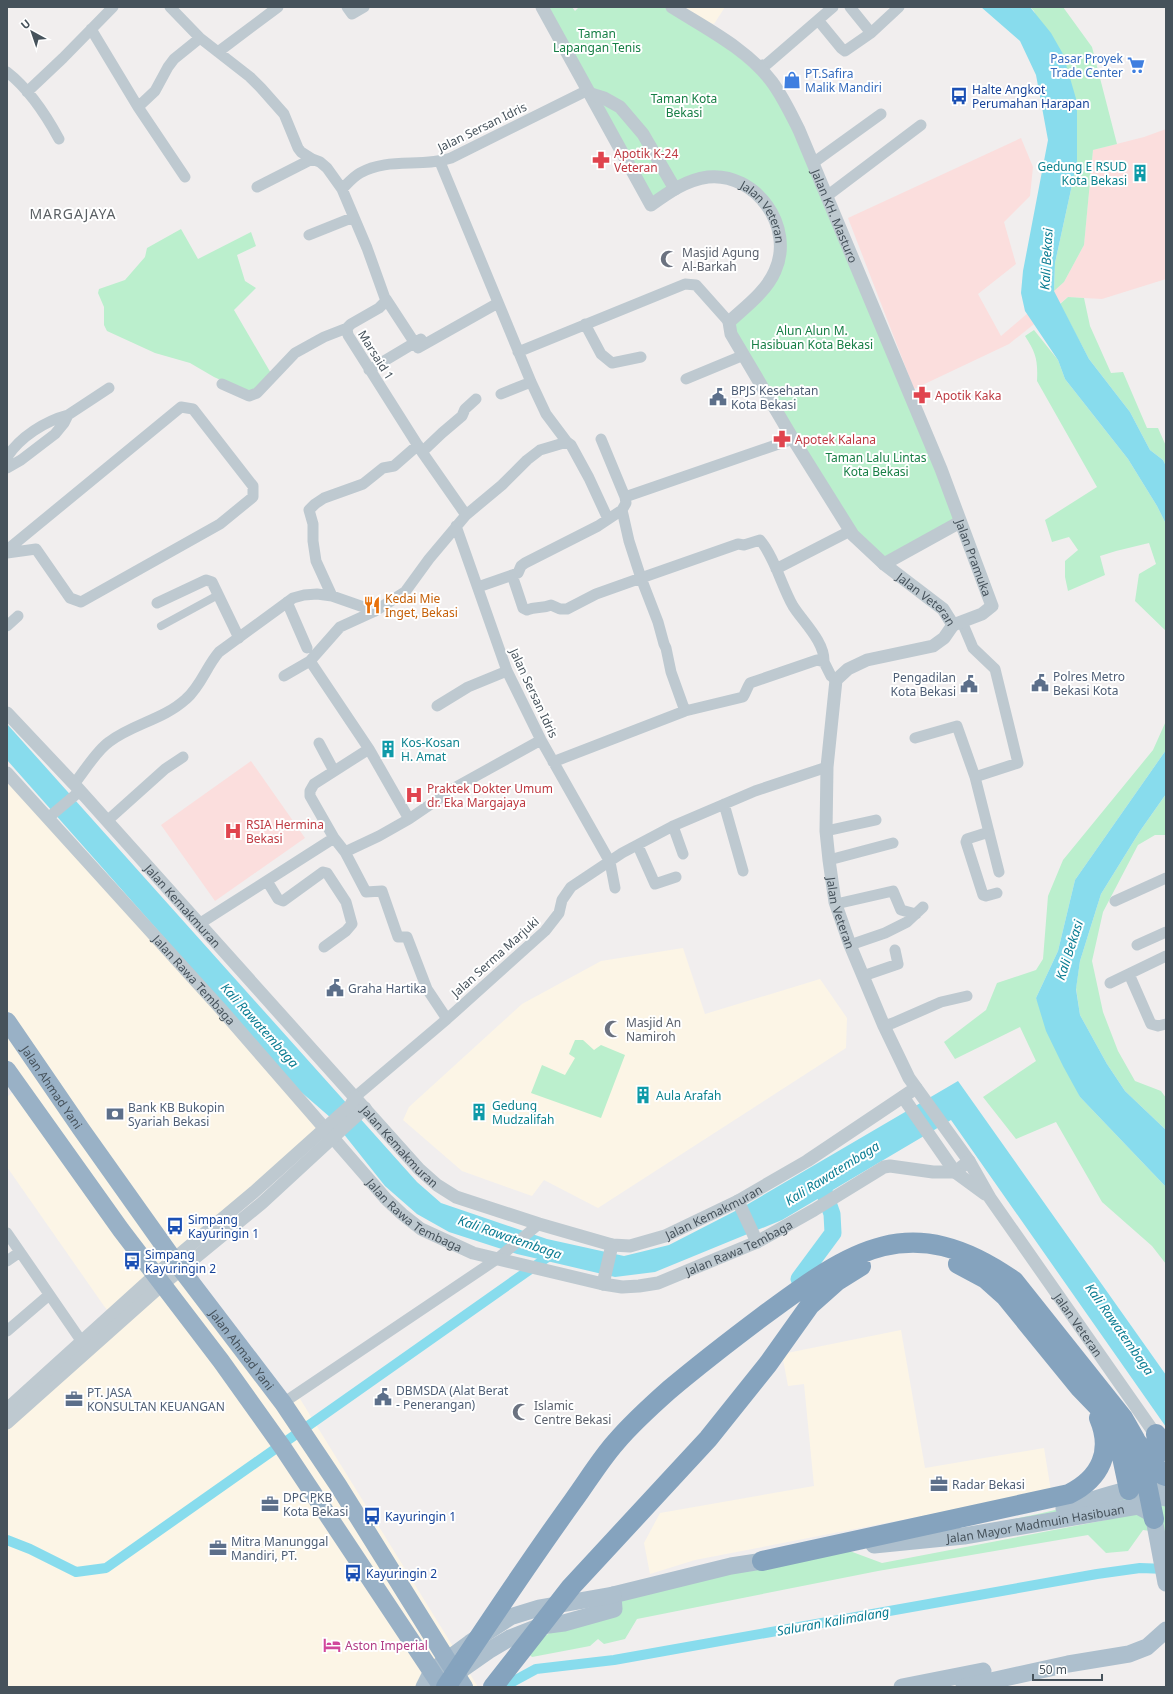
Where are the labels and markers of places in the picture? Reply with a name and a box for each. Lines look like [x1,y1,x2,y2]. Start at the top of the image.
place label: Pasar Proyek Trade Center [1050,50,1124,81]
supermarket icon: Pasar Proyek Trade Center [1126,55,1146,75]
place label: PT.Safira Malik Mandiri [805,65,882,96]
shop icon: PT.Safira Malik Mandiri [782,70,802,90]
place label: Halte Angkot Perumahan Harapan [972,81,1090,112]
bus stop icon: Halte Angkot Perumahan Harapan [949,86,969,106]
place label: Apotik K-24 Veteran [614,145,678,176]
pharmacy icon: Apotik K-24 Veteran [591,150,611,170]
place label: Gedung E RSUD Kota Bekasi [1037,158,1127,189]
building icon: Gedung E RSUD Kota Bekasi [1130,163,1150,183]
place label: Masjid Agung Al-Barkah [682,244,759,275]
mosque icon: Masjid Agung Al-Barkah [659,249,679,269]
place label: BPJS Kesehatan Kota Bekasi [731,382,818,413]
pharmacy icon: Apotik Kaka [912,385,932,405]
public building icon: BPJS Kesehatan Kota Bekasi [708,387,728,407]
place label: Apotik Kaka [935,387,1002,404]
pharmacy icon: Apotek Kalana [772,429,792,449]
place label: Apotek Kalana [795,431,876,448]
place label: Kedai Mie Inget, Bekasi [385,590,458,621]
restaurant icon: Kedai Mie Inget, Bekasi [362,595,382,615]
place label: Polres Metro Bekasi Kota [1053,668,1125,699]
place label: Pengadilan Kota Bekasi [891,669,956,700]
public building icon: Polres Metro Bekasi Kota [1030,673,1050,693]
public building icon: Pengadilan Kota Bekasi [959,674,979,694]
place label: Kos-Kosan H. Amat [401,734,460,765]
building icon: Kos-Kosan H. Amat [378,739,398,759]
place label: Praktek Dokter Umum dr. Eka Margajaya [427,780,553,811]
hospital icon: Praktek Dokter Umum dr. Eka Margajaya [404,785,424,805]
place label: RSIA Hermina Bekasi [246,816,324,847]
hospital icon: RSIA Hermina Bekasi [223,821,243,841]
public building icon: Graha Hartika [325,978,345,998]
place label: Graha Hartika [348,980,427,997]
place label: Masjid An Namiroh [626,1014,681,1045]
mosque icon: Masjid An Namiroh [603,1019,623,1039]
building icon: Aula Arafah [633,1085,653,1105]
place label: Aula Arafah [656,1087,721,1104]
place label: Gedung Mudzalifah [492,1097,555,1128]
place label: Bank KB Bukopin Syariah Bekasi [128,1099,225,1130]
building icon: Gedung Mudzalifah [469,1102,489,1122]
bank icon: Bank KB Bukopin Syariah Bekasi [105,1104,125,1124]
place label: Simpang Kayuringin 1 [188,1211,259,1242]
bus stop icon: Simpang Kayuringin 1 [165,1216,185,1236]
place label: Simpang Kayuringin 2 [145,1246,216,1277]
bus stop icon: Simpang Kayuringin 2 [122,1251,142,1271]
place label: DBMSDA (Alat Berat - Penerangan) [396,1382,509,1413]
place label: PT. JASA KONSULTAN KEUANGAN [87,1384,225,1415]
public building icon: DBMSDA (Alat Berat - Penerangan) [373,1387,393,1407]
office icon: PT. JASA KONSULTAN KEUANGAN [64,1389,84,1409]
place label: Islamic Centre Bekasi [534,1397,611,1428]
mosque icon: Islamic Centre Bekasi [511,1402,531,1422]
office icon: Radar Bekasi [929,1474,949,1494]
place label: Radar Bekasi [952,1476,1025,1493]
place label: DPC PKB Kota Bekasi [283,1489,348,1520]
office icon: DPC PKB Kota Bekasi [260,1494,280,1514]
bus stop icon: Kayuringin 1 [362,1506,382,1526]
place label: Kayuringin 1 [385,1508,456,1525]
place label: Mitra Manunggal Mandiri, PT. [231,1533,328,1564]
office icon: Mitra Manunggal Mandiri, PT. [208,1538,228,1558]
bus stop icon: Kayuringin 2 [343,1563,363,1583]
place label: Kayuringin 2 [366,1565,437,1582]
hotel icon: Aston Imperial [322,1635,342,1655]
place label: Aston Imperial [345,1637,428,1654]

